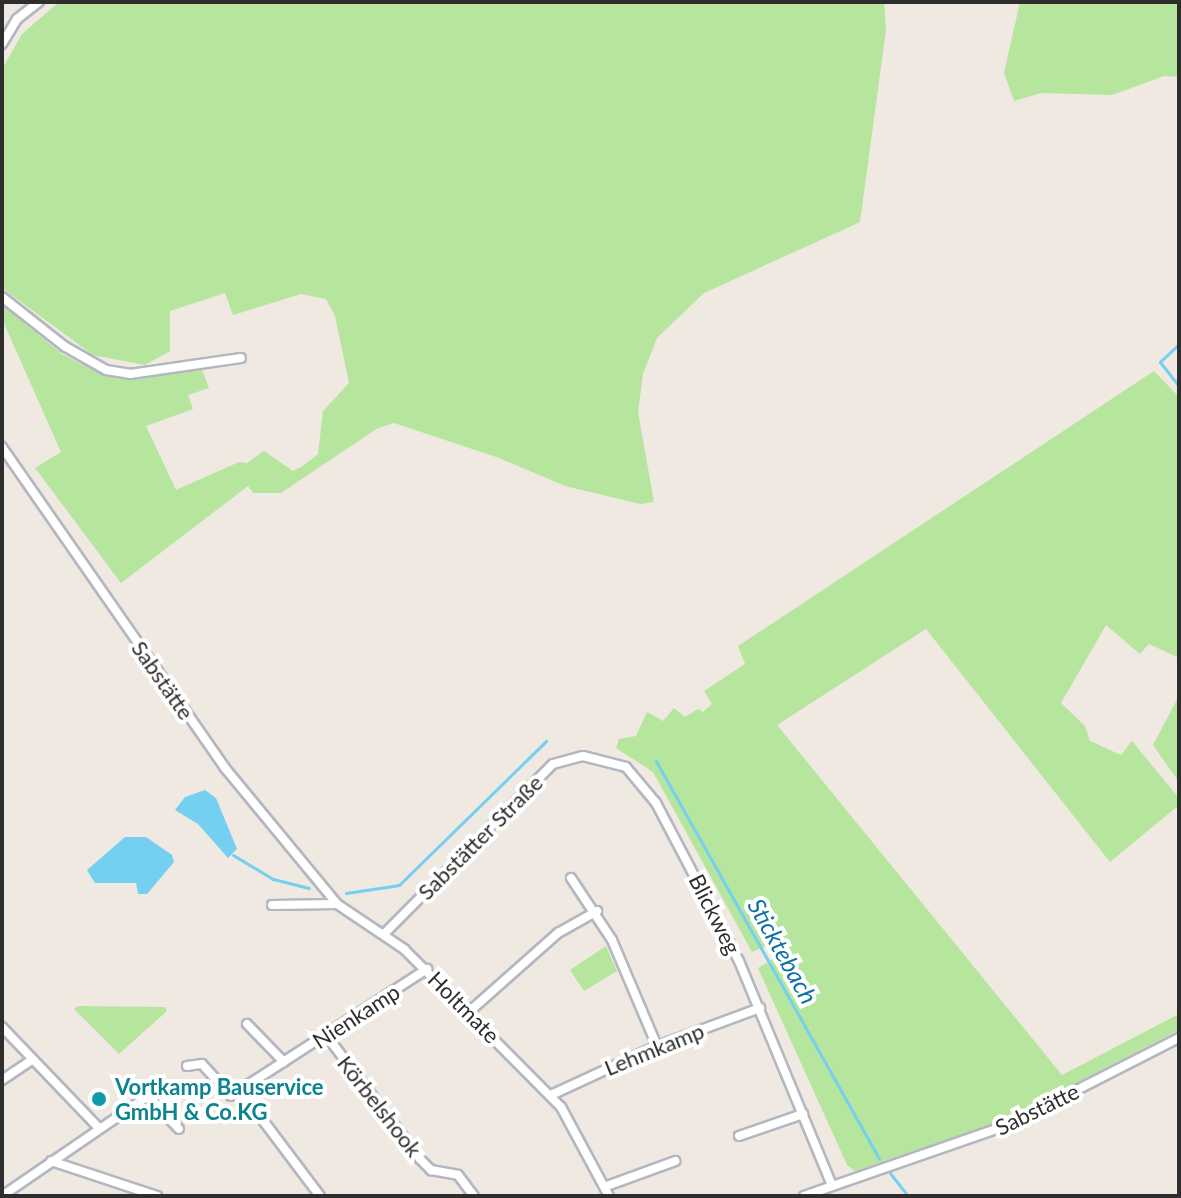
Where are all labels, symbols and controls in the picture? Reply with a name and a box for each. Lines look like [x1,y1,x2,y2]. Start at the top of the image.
street label: Sabstätte [126,636,200,724]
street label: Sabstätter Straße [412,769,548,905]
street label: Blickweg [684,870,746,958]
water label: Sticktebach [742,893,824,1009]
street label: Holtmate [423,966,505,1048]
street label: Nienkamp [308,978,404,1054]
street label: Lehmkamp [600,1017,708,1081]
street label: Körbelshook [332,1050,428,1162]
place label: Vortkamp Bauservice GmbH & Co.KG [115,1073,324,1124]
street label: Sabstätte [991,1077,1083,1141]
marker: Vortkamp Bauservice GmbH & Co.KG [90,1090,108,1108]

